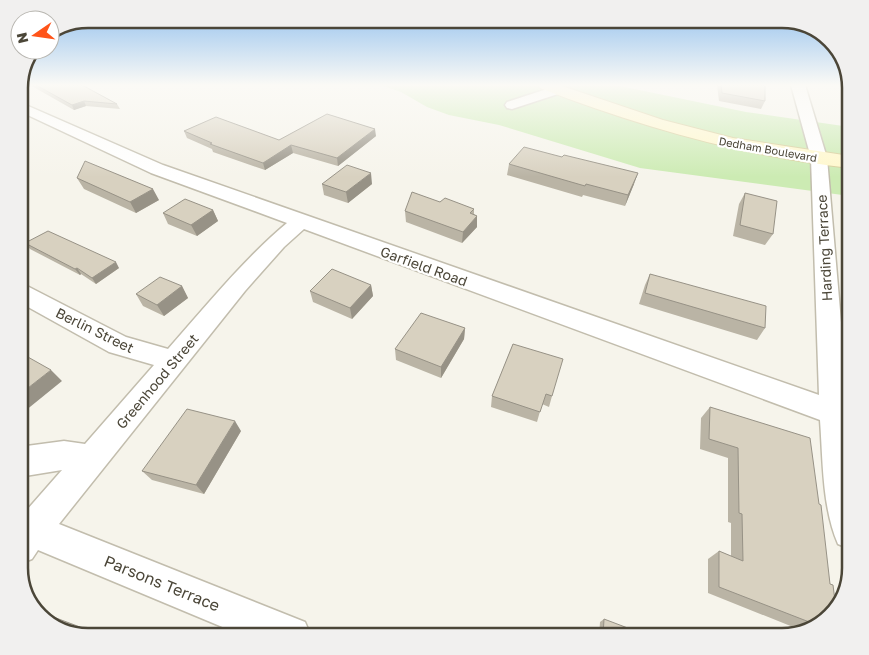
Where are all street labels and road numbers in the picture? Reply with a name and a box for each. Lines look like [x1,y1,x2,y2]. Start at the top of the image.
street label: Dedham Boulevard [718,134,818,164]
street label: Harding Terrace [813,194,835,302]
street label: Garfield Road [378,242,470,290]
street label: Berlin Street [53,304,137,356]
street label: Greenhood Street [112,330,202,432]
street label: Parsons Terrace [101,551,223,615]

